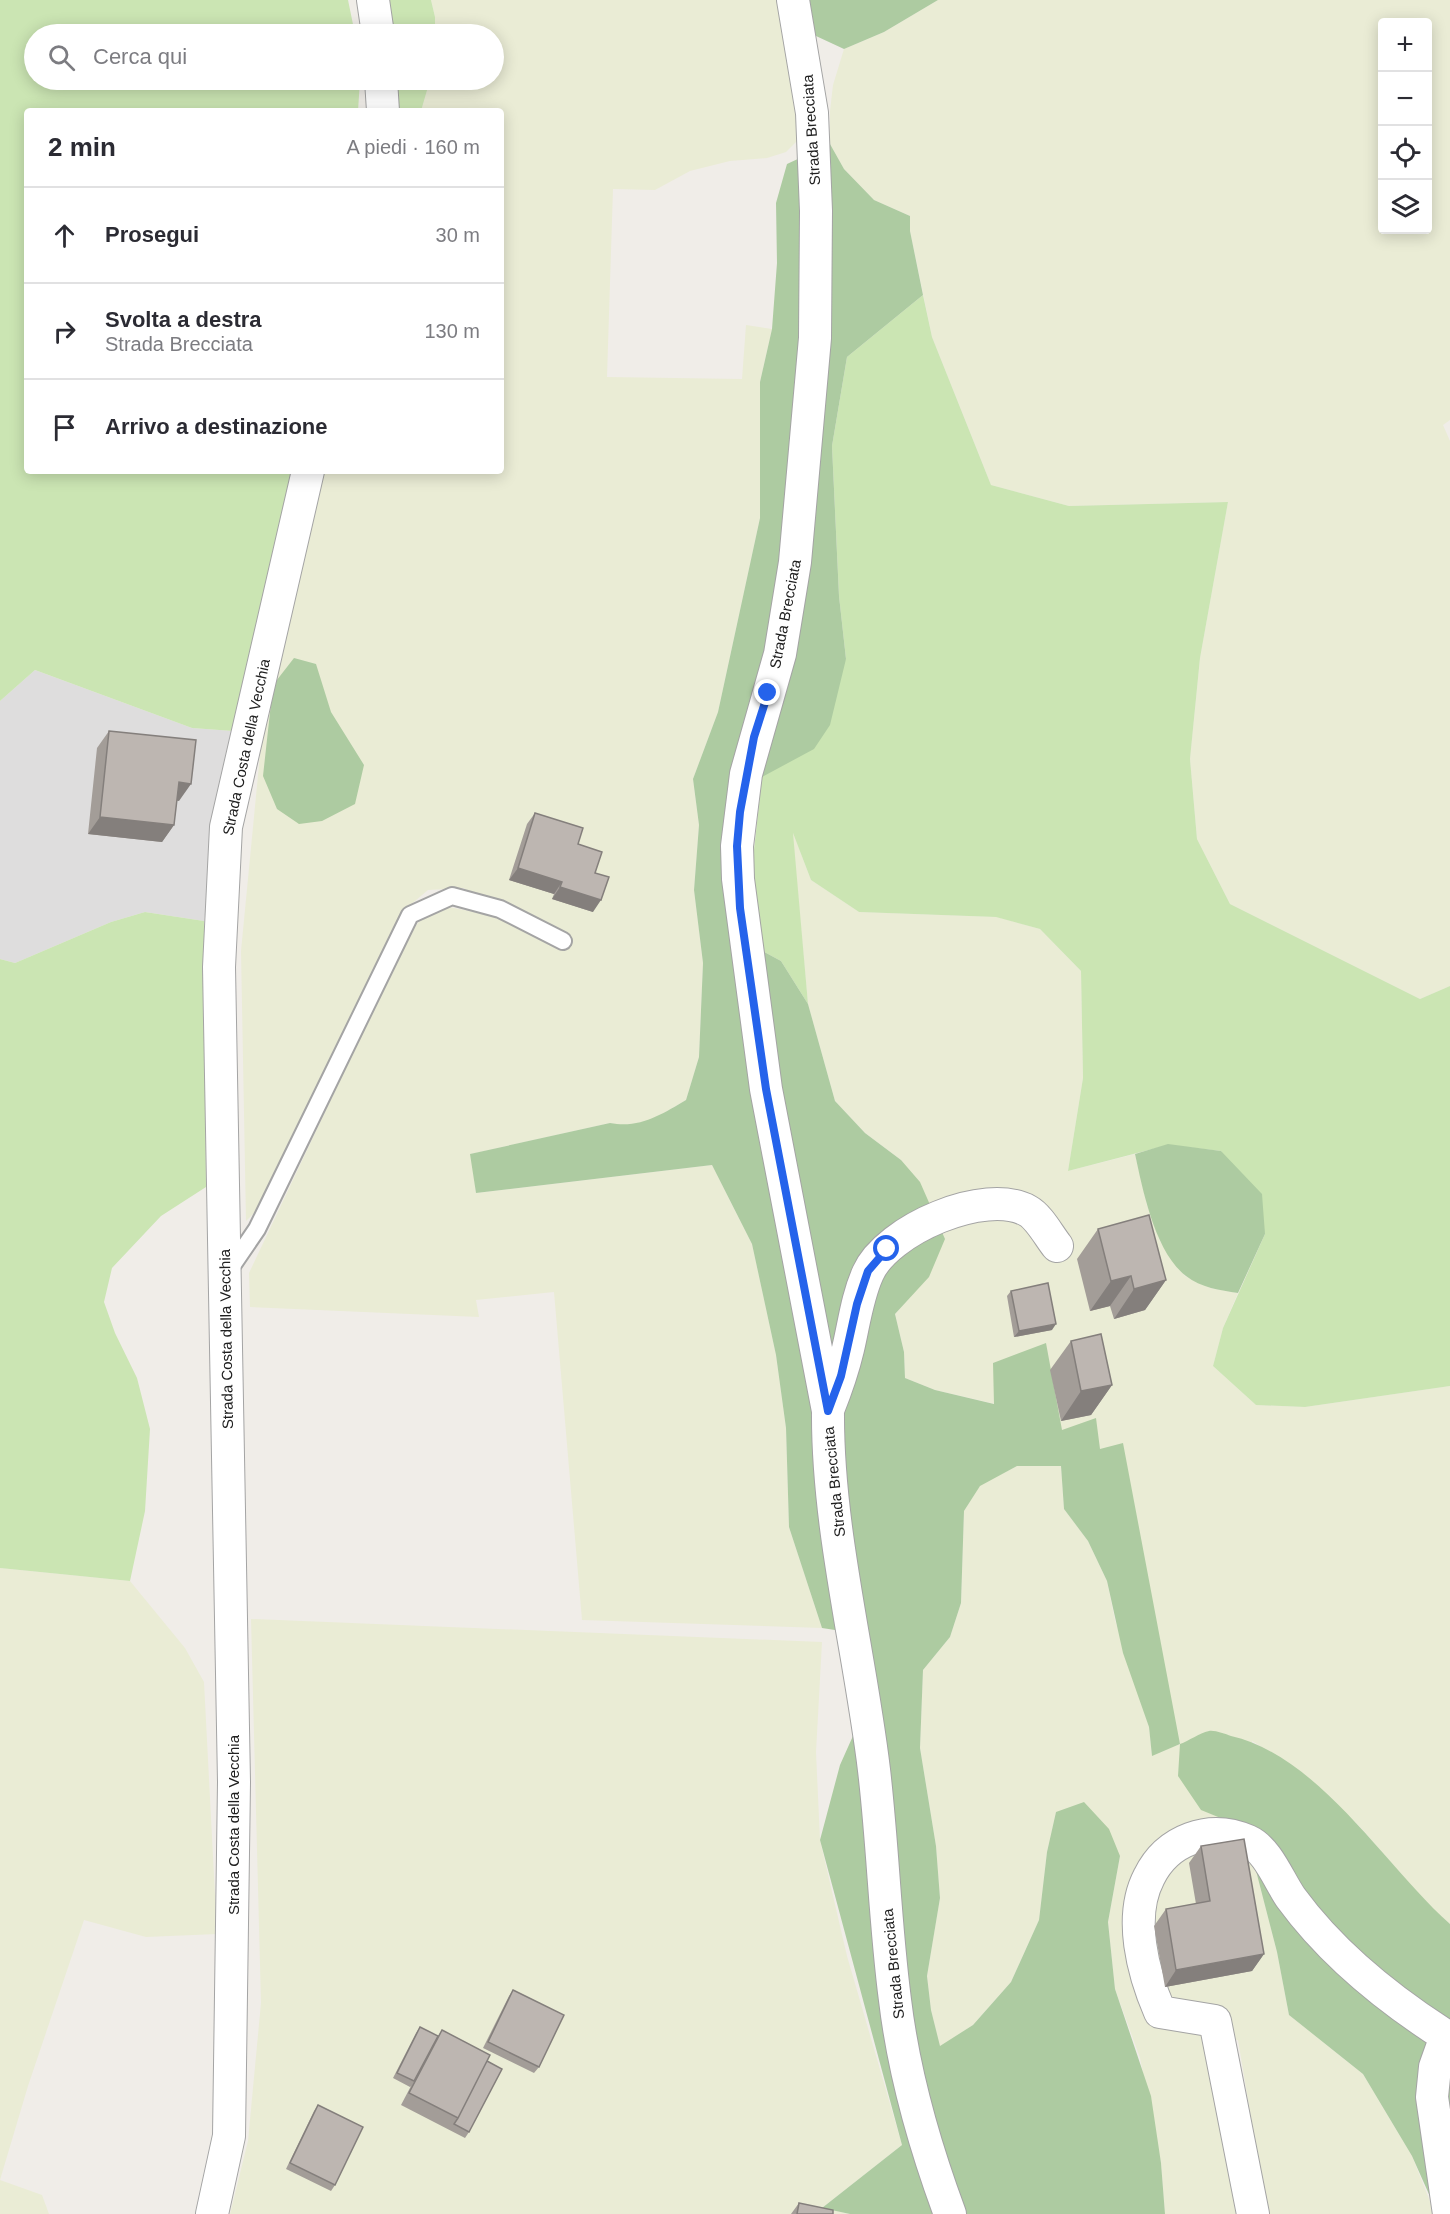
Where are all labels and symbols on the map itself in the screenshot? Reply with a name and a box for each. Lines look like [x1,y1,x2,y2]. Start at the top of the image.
street label: Strada Brecciata [799,73,823,186]
street label: Strada Brecciata [766,557,804,670]
street label: Strada Costa della Vecchia [219,657,273,837]
route end [754,679,780,705]
route start [873,1235,899,1261]
street label: Strada Costa della Vecchia [216,1248,236,1429]
street label: Strada Brecciata [820,1425,848,1538]
street label: Strada Costa della Vecchia [225,1734,242,1915]
street label: Strada Brecciata [879,1907,907,2020]

